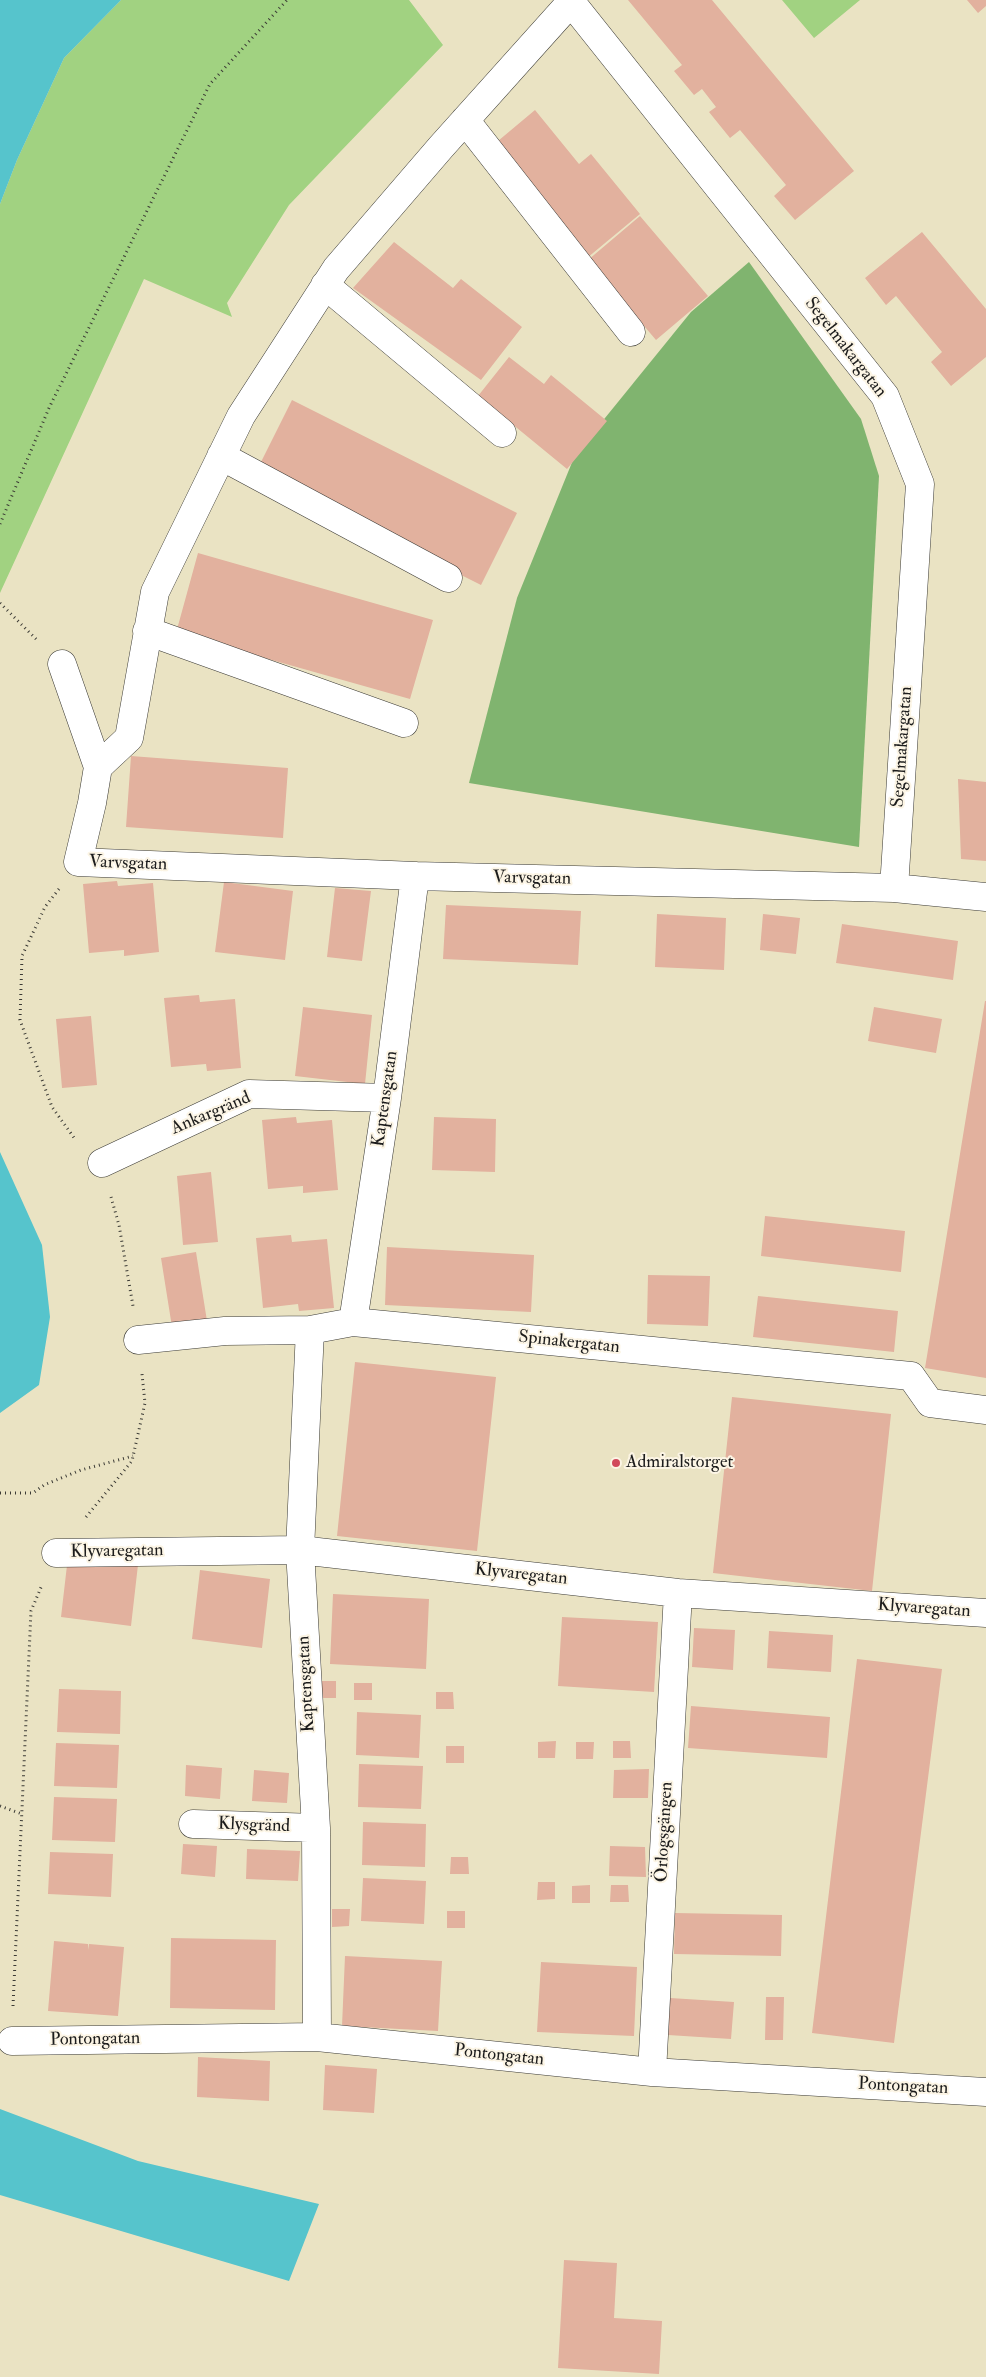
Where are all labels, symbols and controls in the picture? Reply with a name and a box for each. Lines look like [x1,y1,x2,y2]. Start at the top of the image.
street label: Segelmakargatan [799,294,891,402]
street label: Segelmakargatan [888,686,918,808]
street label: Varvsgatan [89,852,167,876]
street label: Varvsgatan [493,868,571,890]
street label: Kaptensgatan [369,1050,403,1148]
street label: Ankargränd [168,1088,254,1140]
street label: Spinakergatan [517,1327,621,1359]
place label: Admiralstorget [626,1452,733,1474]
marker: Admiralstorget [610,1457,622,1469]
street label: Klyvaregatan [70,1540,164,1564]
street label: Klyvaregatan [474,1559,568,1591]
street label: Klyvaregatan [877,1595,971,1623]
street label: Kaptensgatan [294,1635,320,1733]
street label: Örlogsgängen [652,1781,678,1883]
street label: Klysgränd [218,1814,290,1838]
street label: Pontongatan [50,2028,140,2052]
street label: Pontongatan [453,2041,545,2071]
street label: Pontongatan [857,2074,949,2100]

